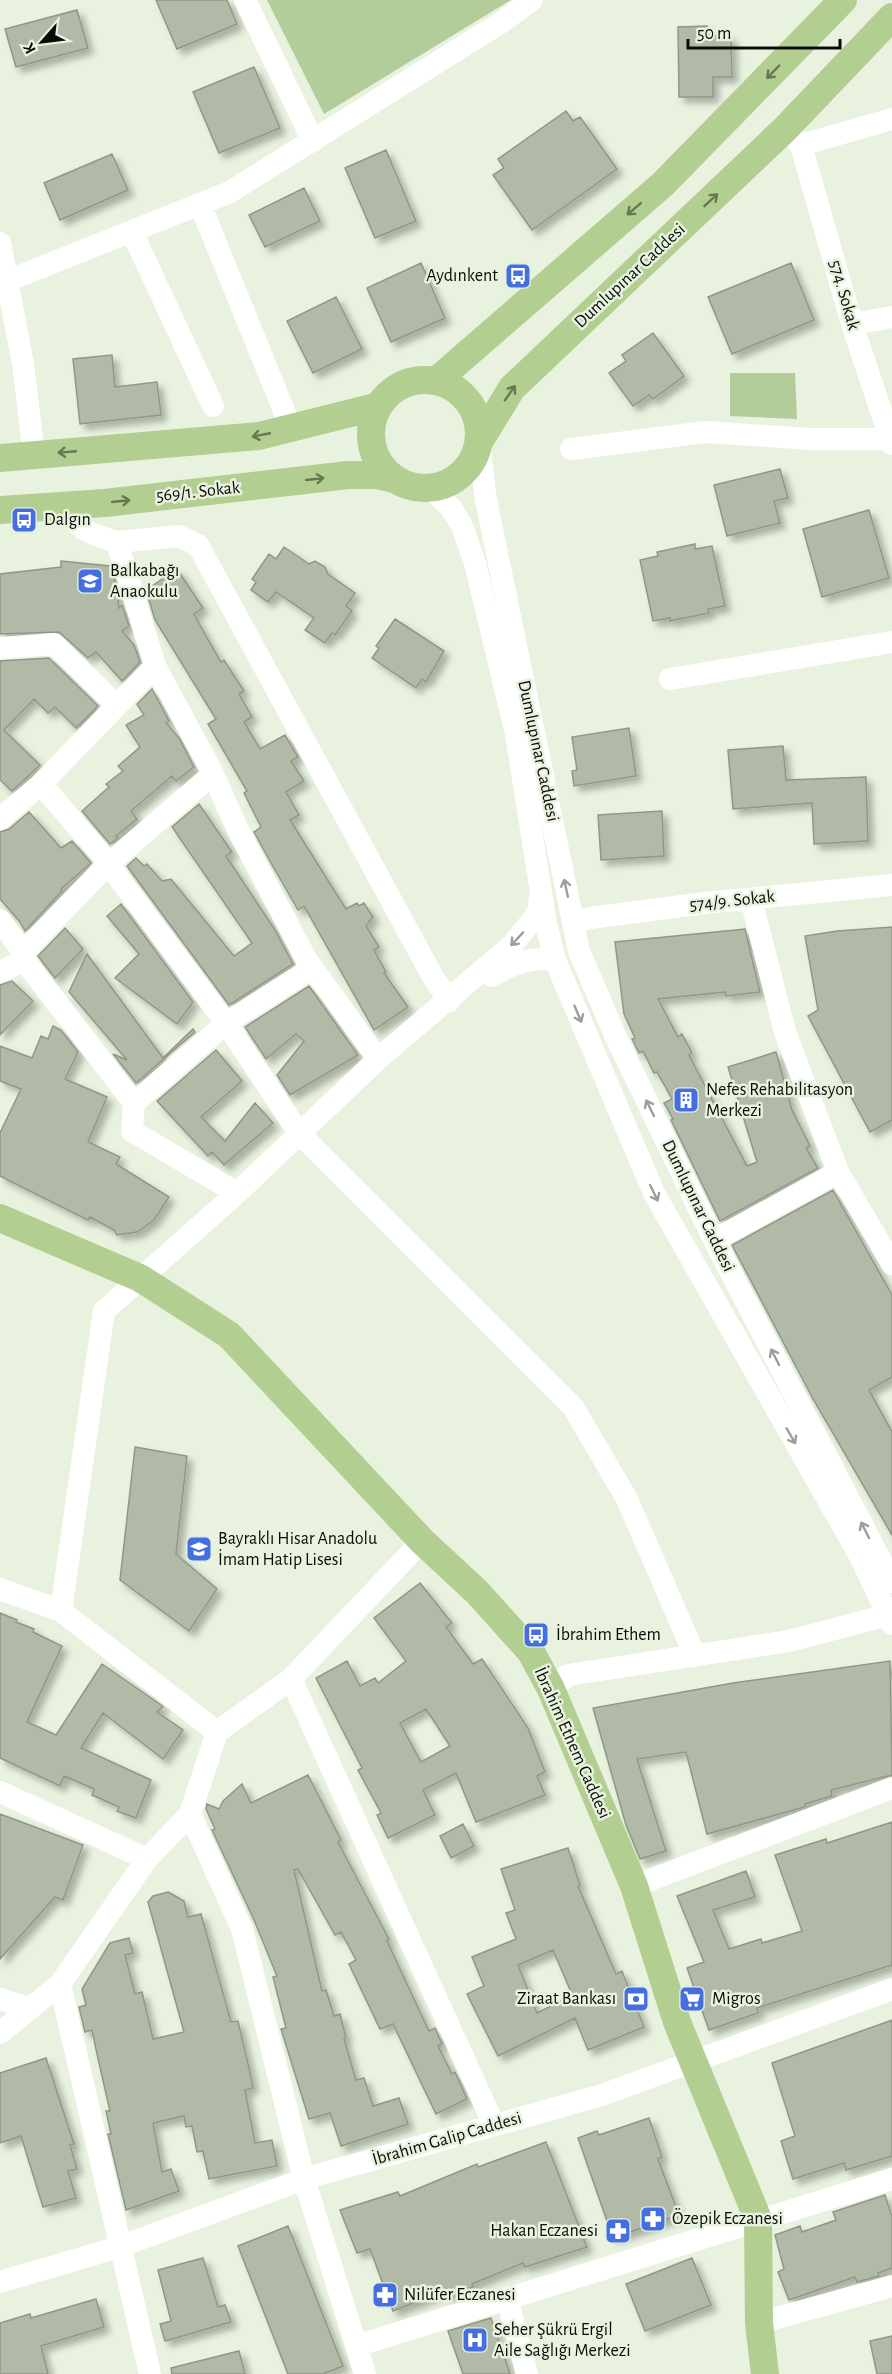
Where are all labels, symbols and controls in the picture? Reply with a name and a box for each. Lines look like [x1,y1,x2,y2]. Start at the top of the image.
north arrow [12,12,72,72]
scale bar [688,12,840,50]
text: 50 m [697,25,731,43]
text: K [20,40,39,56]
one-way arrow [765,64,780,79]
one-way arrow [703,192,718,207]
one-way arrow [627,202,642,216]
street label: Dumlupınar Caddesi [571,220,689,332]
street label: 574. Sokak [825,258,863,333]
bus stop icon: Aydınkent [503,261,533,291]
place label: Aydınkent [426,267,498,285]
one-way arrow [504,385,516,401]
one-way arrow [252,430,271,441]
one-way arrow [57,447,77,458]
one-way arrow [304,473,324,484]
street label: 569/1. Sokak [155,479,242,505]
one-way arrow [111,495,131,506]
bus stop icon: Dalgın [9,505,39,535]
place label: Dalgın [44,511,91,529]
place label: Balkabağı Anaokulu [110,562,179,601]
school or university icon: Balkabağı Anaokulu [75,566,105,596]
street label: Dumlupınar Caddesi [514,679,562,823]
one-way arrow [560,878,571,898]
street label: 574/9. Sokak [688,887,776,914]
one-way arrow [510,931,524,946]
one-way arrow [572,1004,584,1022]
place label: Nefes Rehabilitasyon Merkezi [706,1081,853,1120]
building icon: Nefes Rehabilitasyon Merkezi [671,1085,701,1115]
one-way arrow [644,1099,656,1117]
street label: Dumlupınar Caddesi [658,1137,738,1275]
one-way arrow [649,1183,661,1201]
one-way arrow [769,1349,780,1367]
one-way arrow [785,1427,797,1444]
one-way arrow [859,1522,870,1540]
place label: Bayraklı Hisar Anadolu İmam Hatip Lisesi [218,1530,377,1569]
school or university icon: Bayraklı Hisar Anadolu İmam Hatip Lisesi [184,1534,214,1564]
bus stop icon: İbrahim Ethem [521,1620,551,1650]
place label: İbrahim Ethem [556,1624,661,1644]
street label: İbrahim Ethem Caddesi [531,1664,615,1821]
bank icon: Ziraat Bankası [621,1984,651,2014]
supermarket icon: Migros [677,1984,707,2014]
place label: Ziraat Bankası [517,1990,616,2008]
place label: Migros [712,1990,761,2008]
street label: İbrahim Galip Caddesi [370,2107,524,2169]
pharmacy icon: Özepik Eczanesi [638,2204,668,2234]
place label: Özepik Eczanesi [672,2208,783,2228]
pharmacy icon: Hakan Eczanesi [603,2216,633,2246]
place label: Hakan Eczanesi [490,2222,598,2240]
pharmacy icon: Nilüfer Eczanesi [370,2280,400,2310]
place label: Nilüfer Eczanesi [404,2286,516,2304]
place label: Seher Şükrü Ergil Aile Sağlığı Merkezi [494,2321,631,2360]
hospital icon: Seher Şükrü Ergil Aile Sağlığı Merkezi [460,2325,490,2355]

